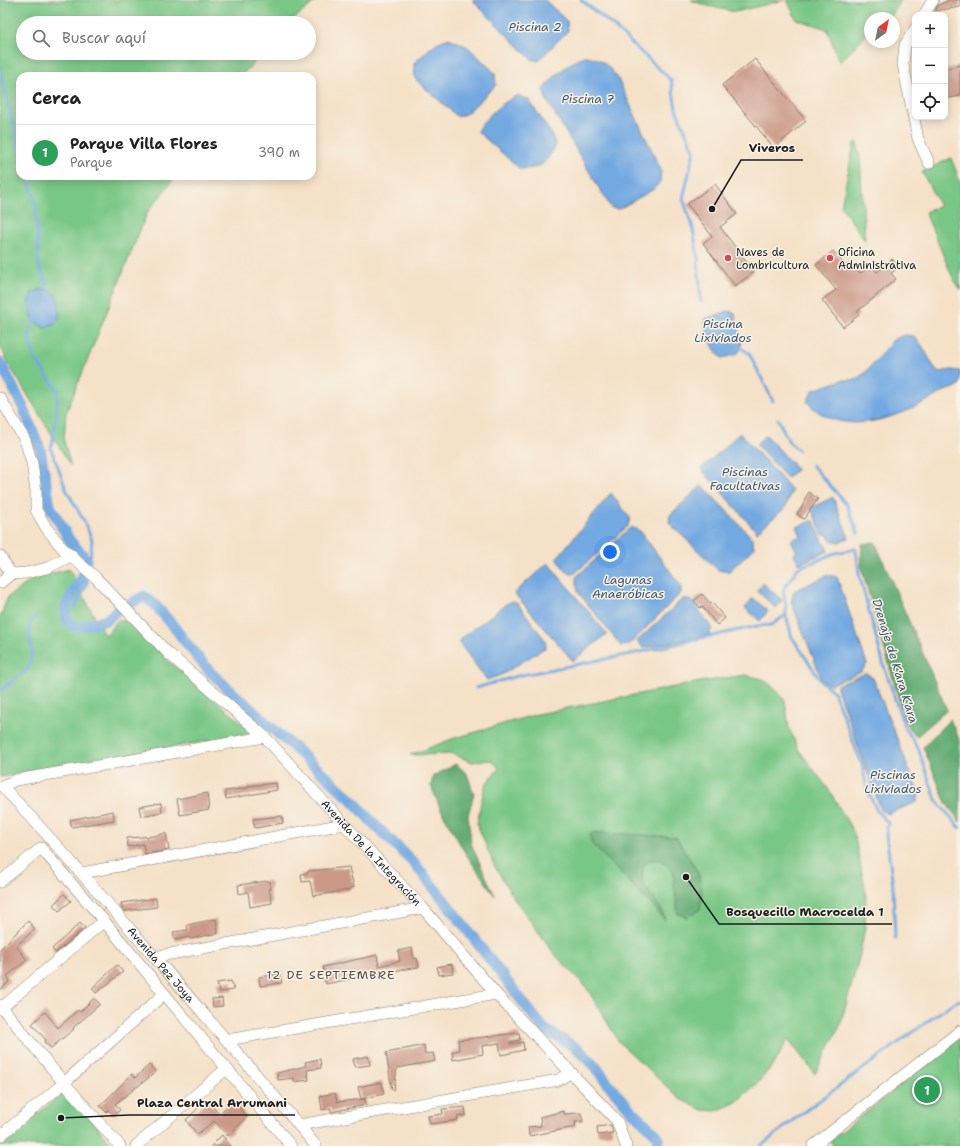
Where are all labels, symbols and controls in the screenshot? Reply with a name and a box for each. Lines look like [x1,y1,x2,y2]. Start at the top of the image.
north arrow [864,12,900,48]
map controls [912,12,948,120]
button: + [912,12,948,48]
search box [16,16,316,60]
water label: Piscina 2 [509,19,561,35]
icon: search [30,27,52,49]
text: Buscar aquí [62,28,146,48]
button: − [912,48,948,84]
button: locate [912,84,948,120]
text: Cerca [32,87,81,109]
water label: Piscina 7 [562,91,614,107]
text: Parque Villa Flores [70,134,218,154]
callout: Viveros [741,136,803,160]
text: Viveros [749,140,795,156]
text: 1 [42,144,48,161]
text: 390 m [258,144,300,161]
text: Parque [70,154,113,171]
place label: Naves de Lombricultura [736,245,809,273]
place label: Oficina Administrativa [838,245,916,273]
marker: Naves de Lombricultura [723,253,733,263]
marker: Oficina Administrativa [825,253,835,263]
water label: Piscina Lixiviados [694,316,752,346]
water label: Piscinas Facultativas [710,464,780,494]
your location [600,542,620,562]
water label: Lagunas Anaeróbicas [592,572,664,602]
water label: Drenaje de K'ara K'ara [868,597,922,725]
water label: Piscinas Lixiviados [864,767,922,797]
street label: Avenida De la Integración [318,796,425,909]
callout: Bosquecillo Macrocelda 1 [719,900,892,924]
text: Bosquecillo Macrocelda 1 [726,904,884,920]
street label: Avenida Pez Joya [124,924,198,1006]
district label: 12 DE SEPTIEMBRE [267,967,395,983]
pin: 1 [914,1075,940,1105]
callout: Plaza Central Arrumani [129,1091,295,1115]
text: Plaza Central Arrumani [137,1095,287,1111]

